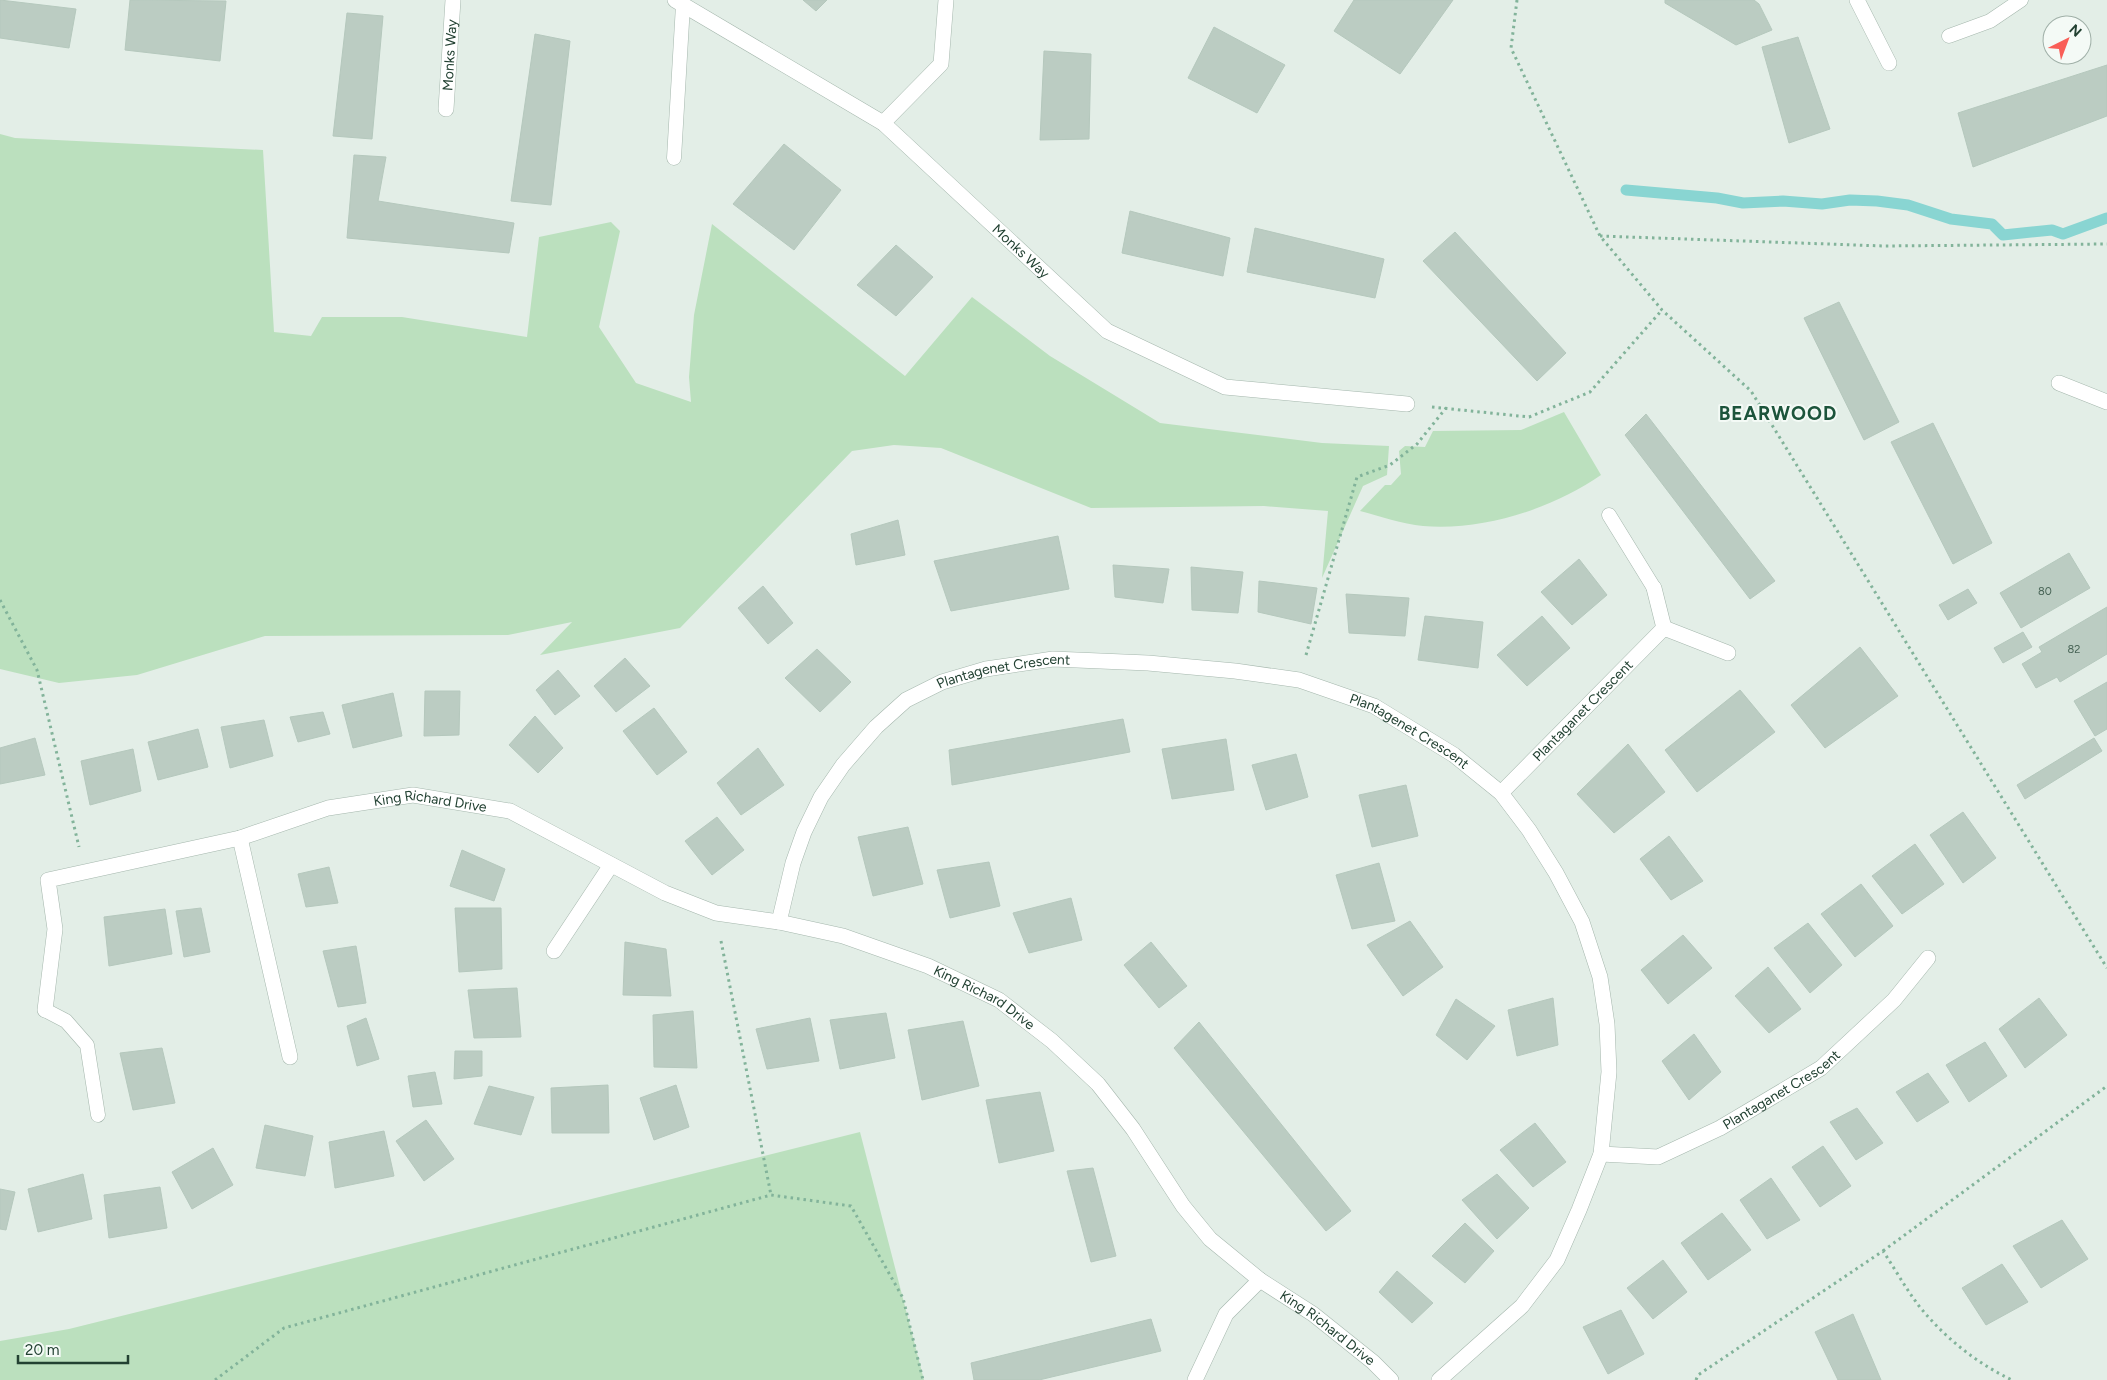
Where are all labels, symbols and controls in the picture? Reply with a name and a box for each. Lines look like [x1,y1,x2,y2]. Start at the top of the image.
north arrow [2042,15,2092,65]
street label: Monks Way [439,18,460,92]
text: N [2066,21,2085,41]
street label: Monks Way [989,220,1054,282]
district label: BEARWOOD [1719,402,1837,425]
house number: 80 [2038,585,2052,598]
house number: 82 [2068,643,2080,656]
street label: Plantagenet Crescent [934,650,1071,692]
street label: Plantaganet Crescent [1529,656,1636,765]
street label: Plantagenet Crescent [1347,690,1472,772]
street label: King Richard Drive [372,787,488,816]
street label: King Richard Drive [931,961,1039,1033]
street label: Plantaganet Crescent [1720,1046,1843,1133]
street label: King Richard Drive [1277,1287,1379,1369]
scale bar [18,1332,128,1364]
text: 20 m [25,1341,59,1359]

